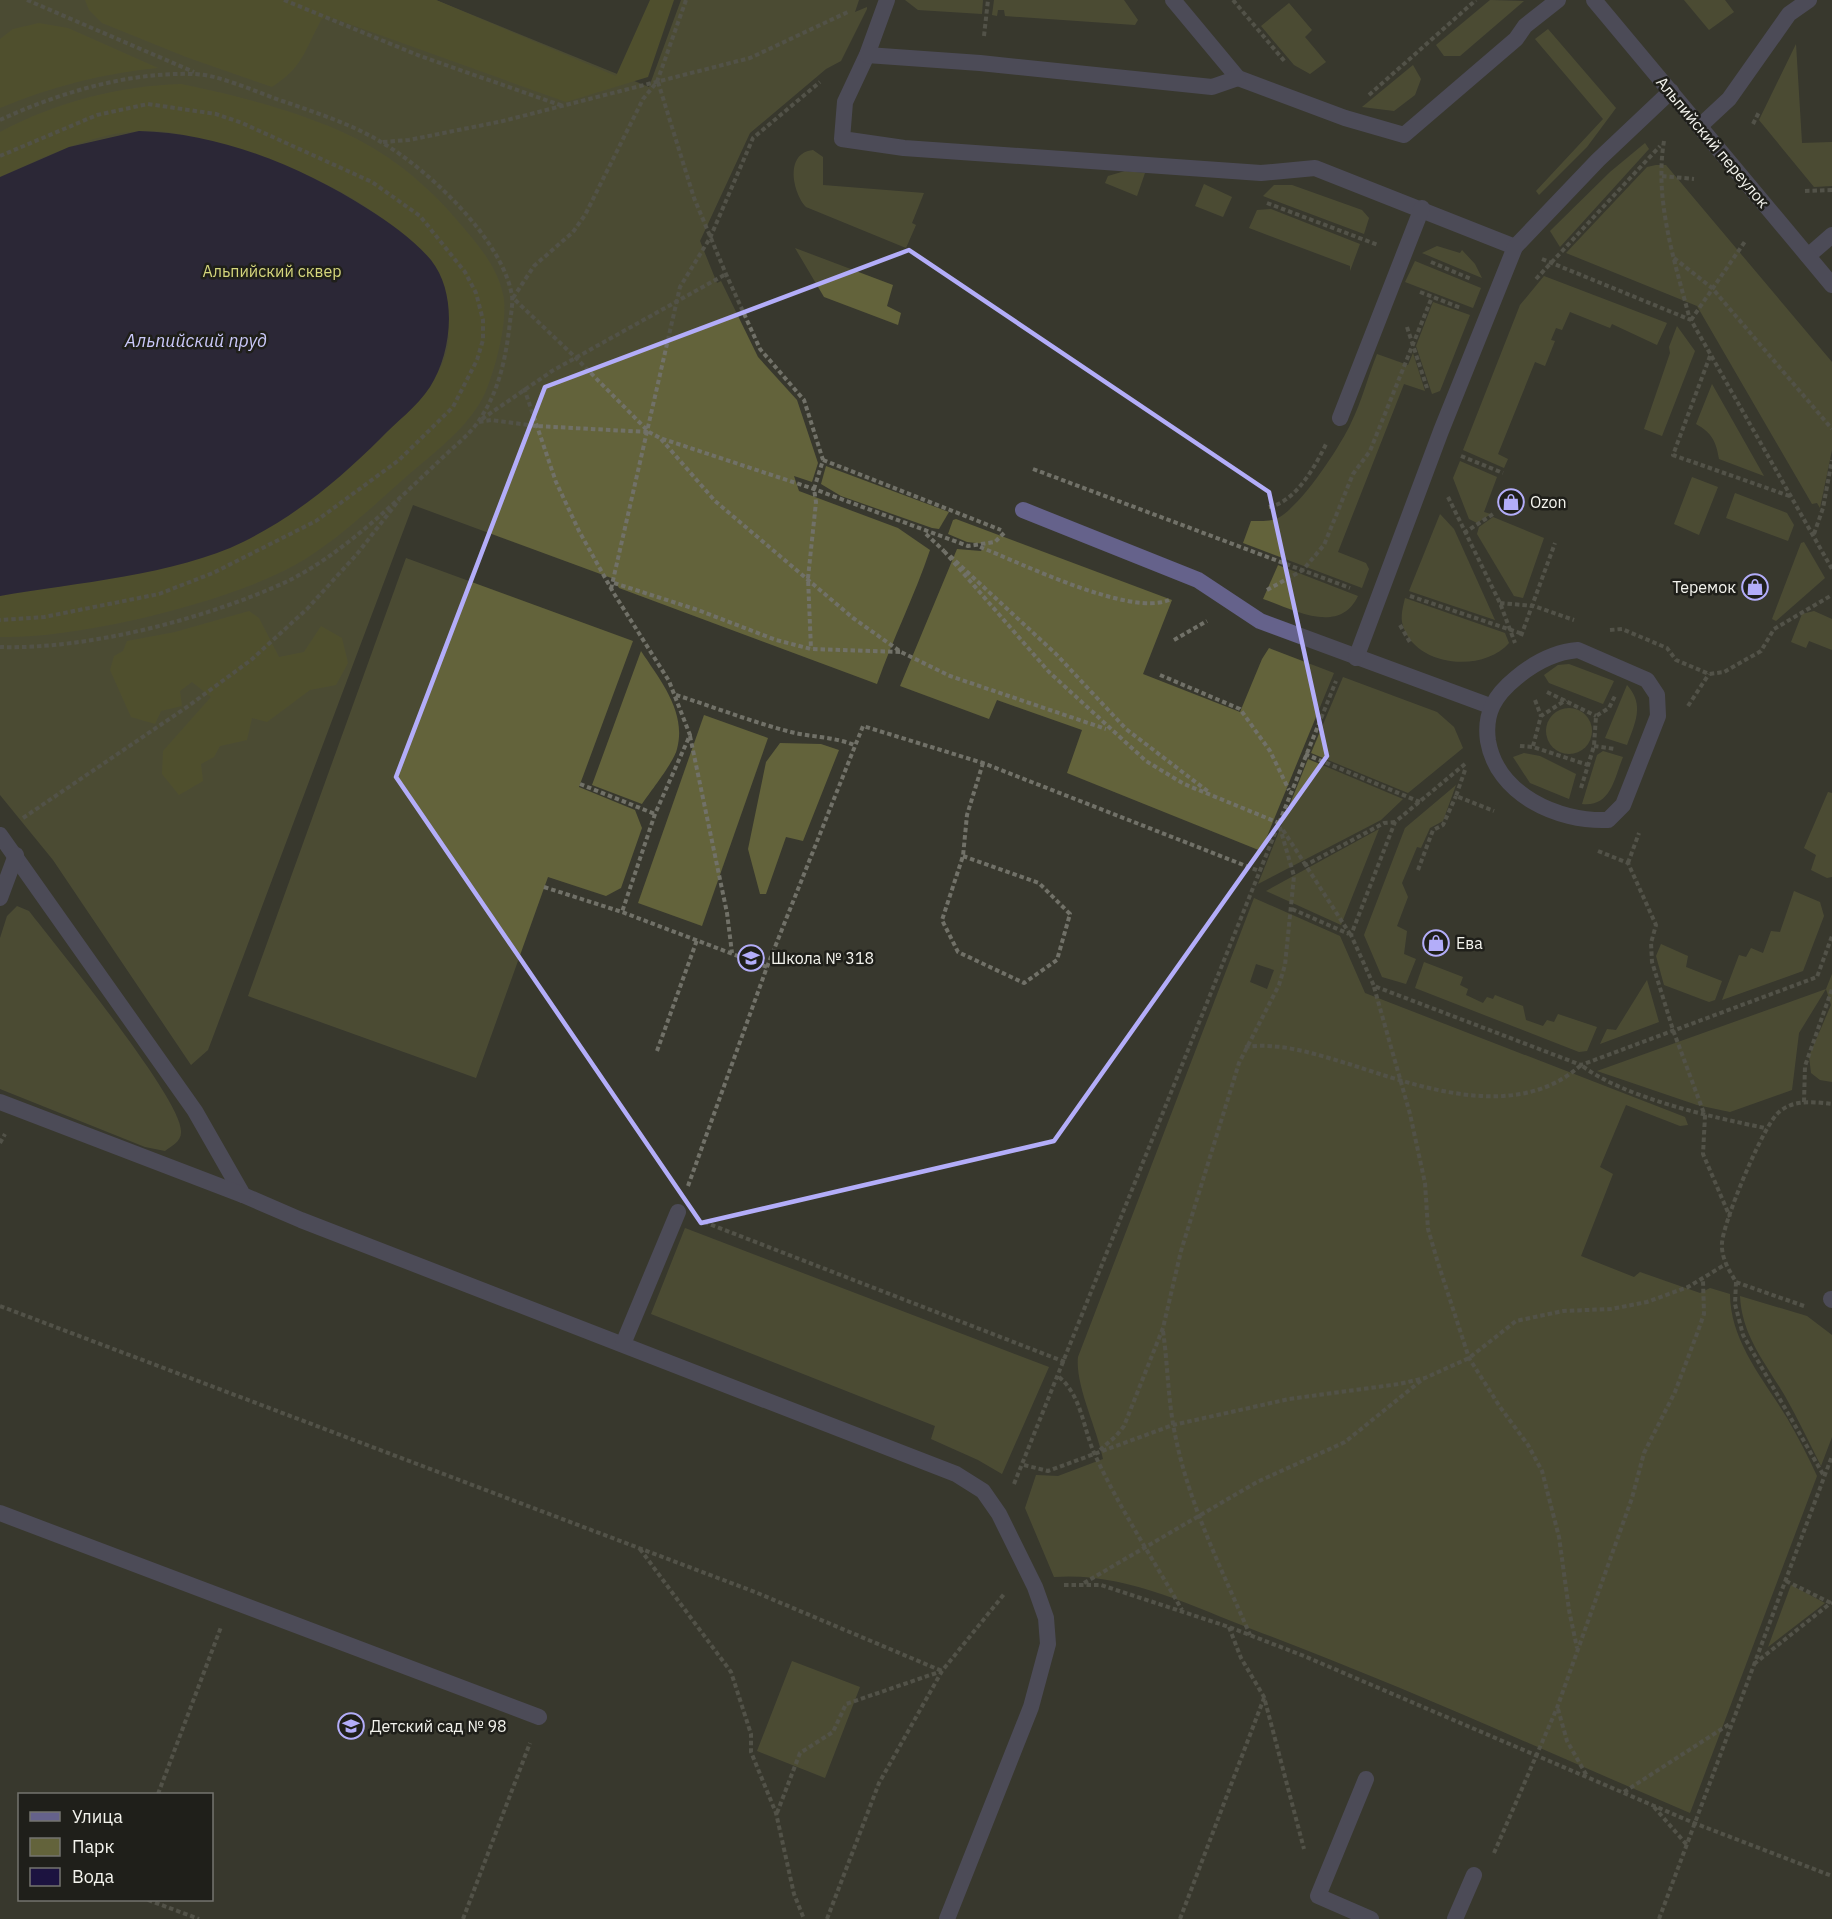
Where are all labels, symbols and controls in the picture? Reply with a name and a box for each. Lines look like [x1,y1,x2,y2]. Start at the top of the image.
street label: Альпийский переулок [1652,72,1774,212]
park label: Альпийский сквер [202,261,342,281]
water label: Альпийский пруд [124,329,267,352]
shop icon: Ozon [1496,487,1526,517]
place label: Ozon [1530,492,1567,512]
shop icon: Теремок [1740,572,1770,602]
place label: Теремок [1672,577,1736,597]
shop icon: Ева [1421,928,1451,958]
place label: Ева [1456,933,1483,953]
school or university icon: Школа № 318 [736,943,766,973]
place label: Школа № 318 [771,948,874,968]
school or university icon: Детский сад № 98 [336,1711,366,1741]
place label: Детский сад № 98 [370,1716,507,1736]
legend [18,1793,213,1901]
text: Улица [72,1805,123,1828]
text: Парк [72,1835,115,1858]
text: Вода [72,1865,115,1888]

